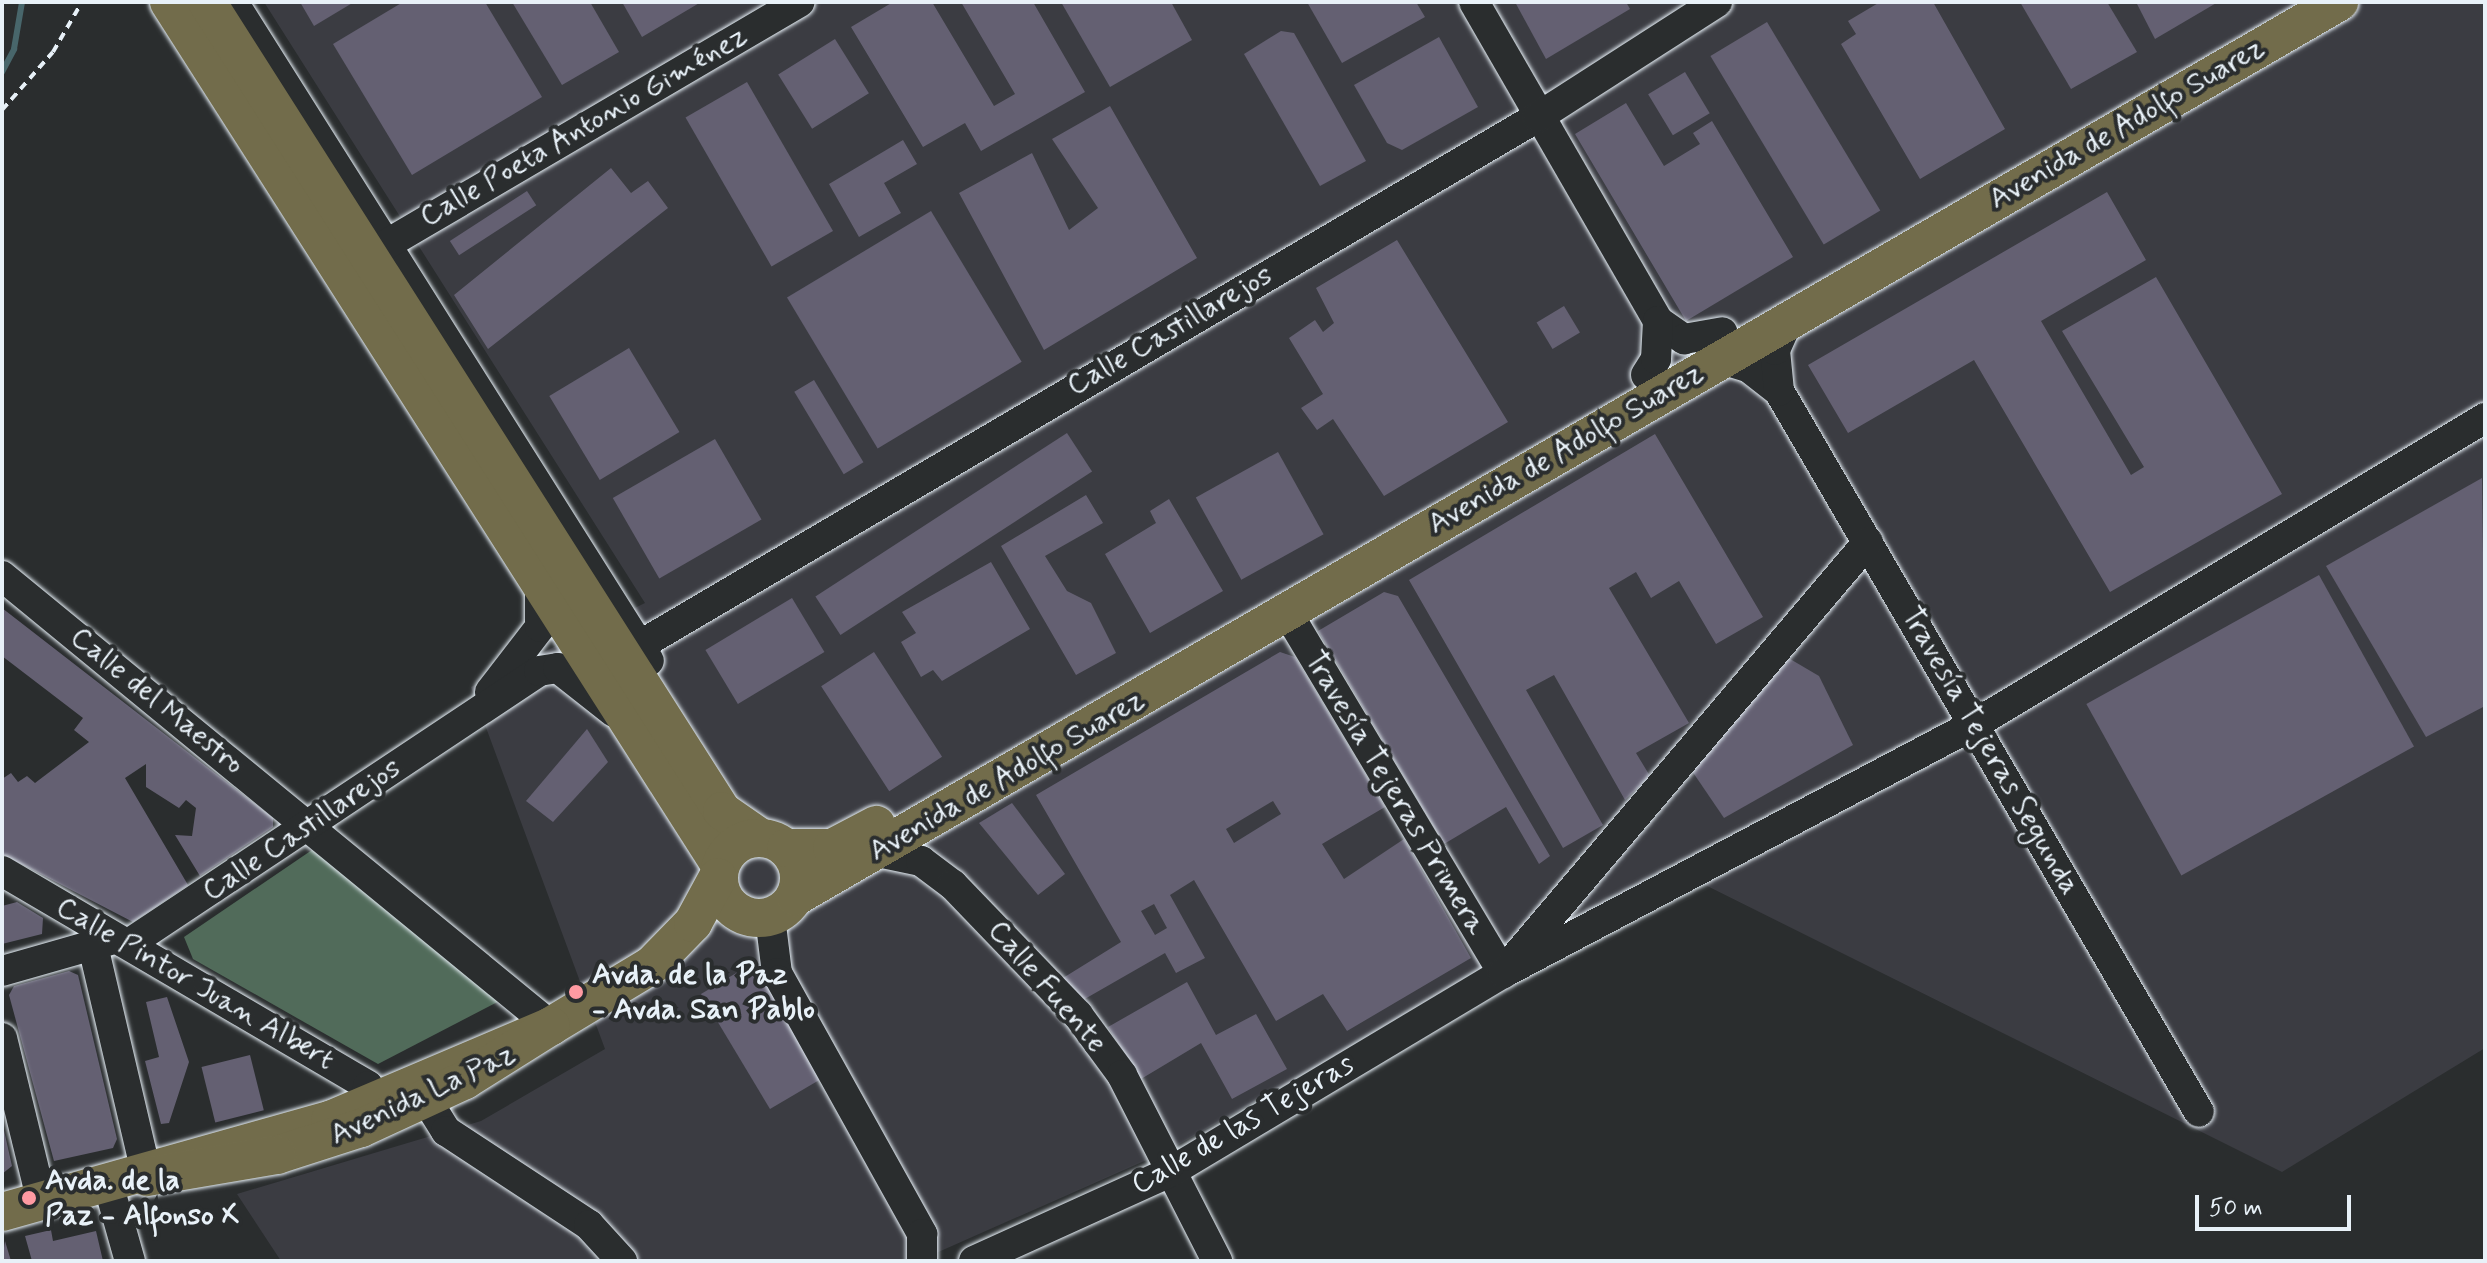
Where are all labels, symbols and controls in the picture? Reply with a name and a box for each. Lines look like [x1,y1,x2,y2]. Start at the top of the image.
street label: Calle Poeta Antonio Giménez [414,18,754,236]
street label: Avenida de Adolfo Suarez [1982,30,2272,218]
street label: Calle Castillarejos [1062,258,1278,404]
street label: Avenida de Adolfo Suarez [1421,355,1711,543]
street label: Travesía Tejeras Segunda [1892,600,2088,902]
street label: Calle del Maestro [62,619,252,783]
street label: Travesía Tejeras Primera [1295,642,1495,944]
street label: Avenida de Adolfo Suarez [862,682,1152,870]
street label: Calle Castillarejos [197,751,407,909]
street label: Calle Pintor Juan Albert [52,891,338,1077]
street label: Calle Fuente [981,915,1113,1059]
place label: Avda. de la Paz - Avda. San Pablo [592,957,815,1028]
marker: Avda. de la Paz - Avda. San Pablo [567,983,585,1001]
street label: Avenida La Paz [325,1037,521,1153]
street label: Calle de las Tejeras [1126,1047,1360,1203]
place label: Avda. de la Paz - Alfonso X [45,1163,241,1234]
scale bar [2199,1179,2355,1229]
marker: Avda. de la Paz - Alfonso X [20,1189,38,1207]
text: 50 m [2209,1193,2263,1224]

